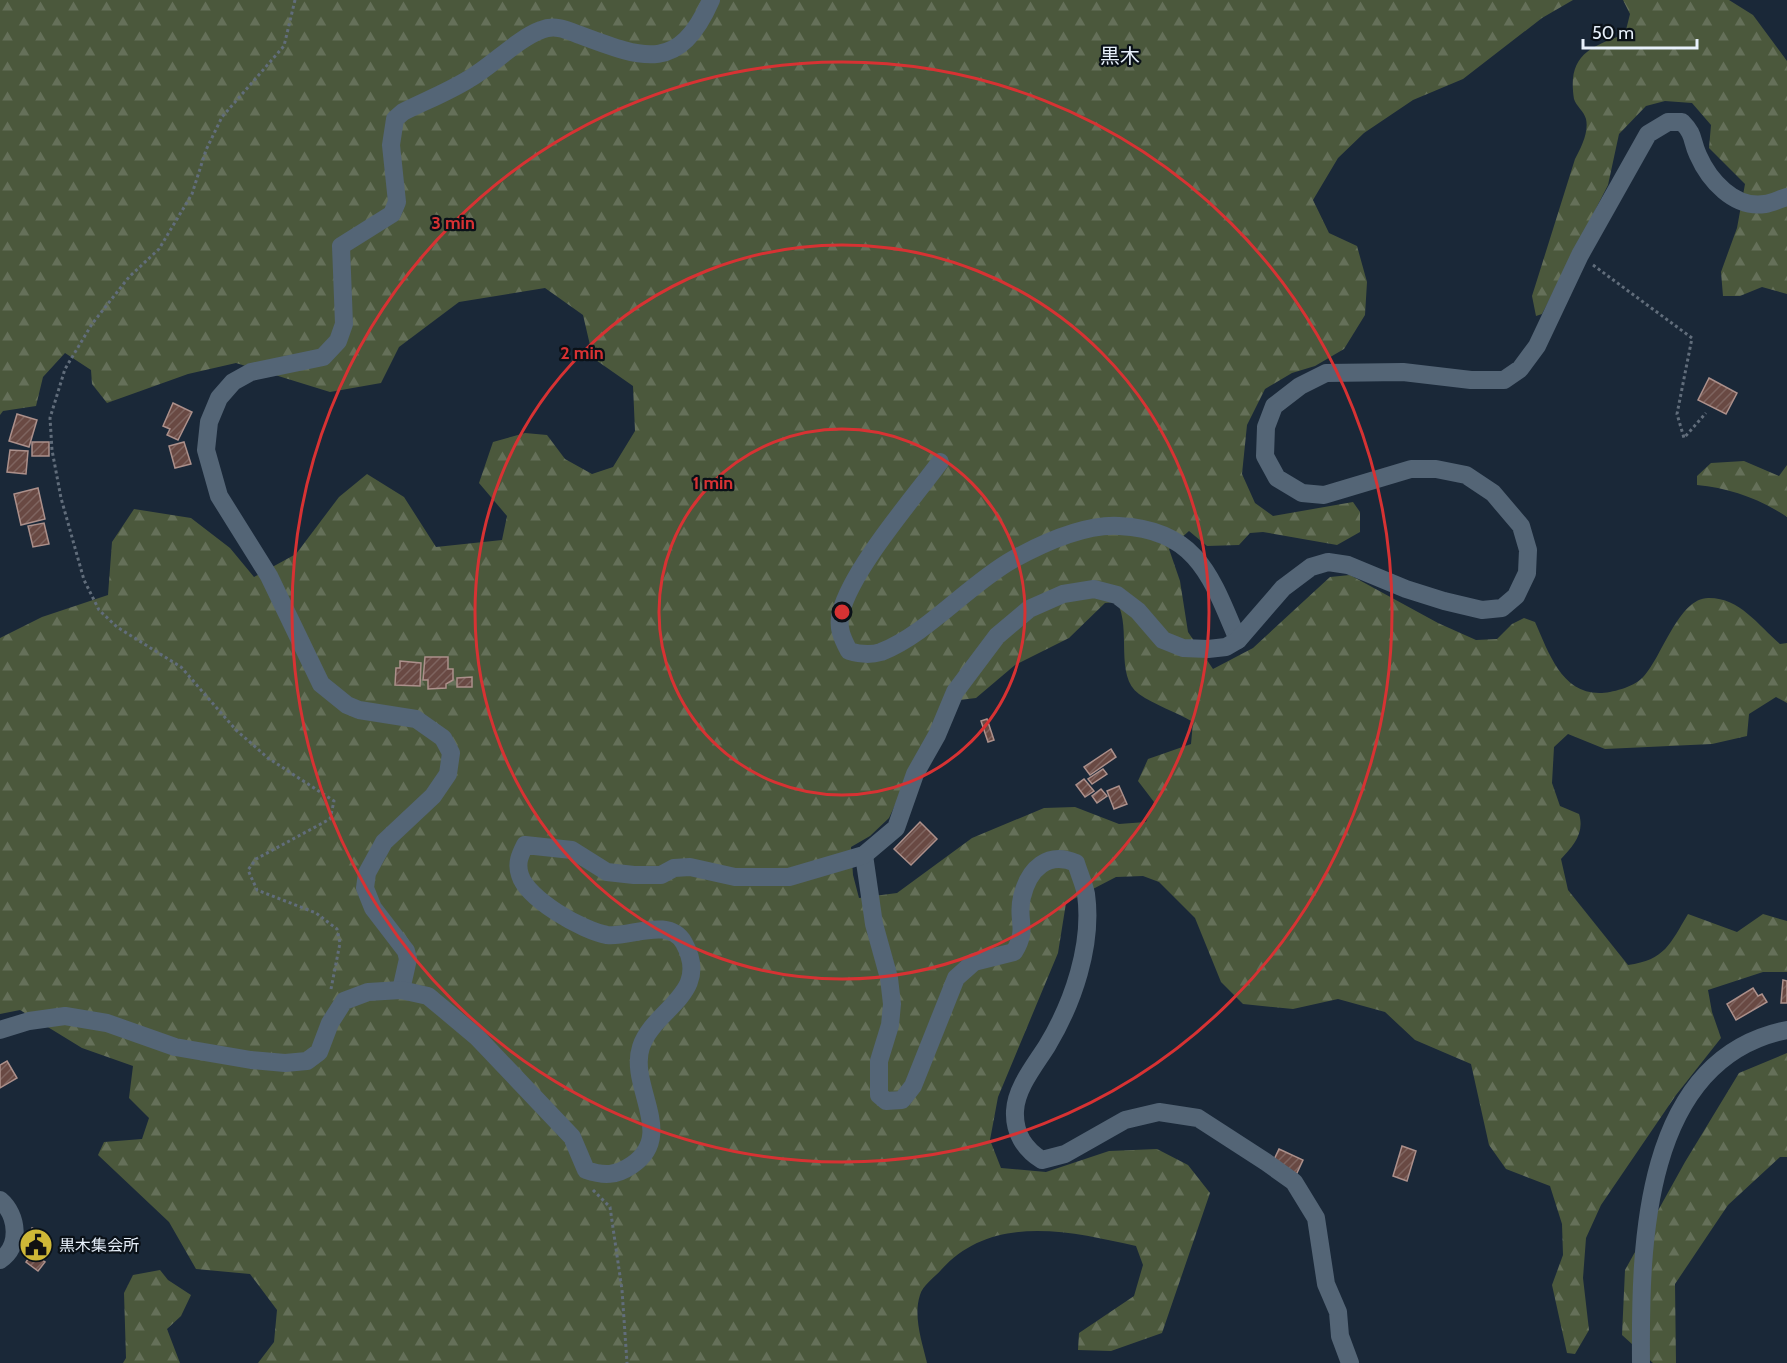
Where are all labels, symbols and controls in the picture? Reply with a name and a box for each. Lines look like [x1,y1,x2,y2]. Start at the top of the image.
scale bar [1583,12,1697,50]
text: 50 m [1592,22,1634,44]
district label: 黒木 [1100,44,1140,68]
text: 3 min [431,212,475,234]
text: 2 min [560,342,604,364]
text: 1 min [693,472,733,494]
centre of rings [832,602,852,622]
public building icon: 黒木集会所 [18,1227,54,1263]
place label: 黒木集会所 [59,1236,139,1255]

